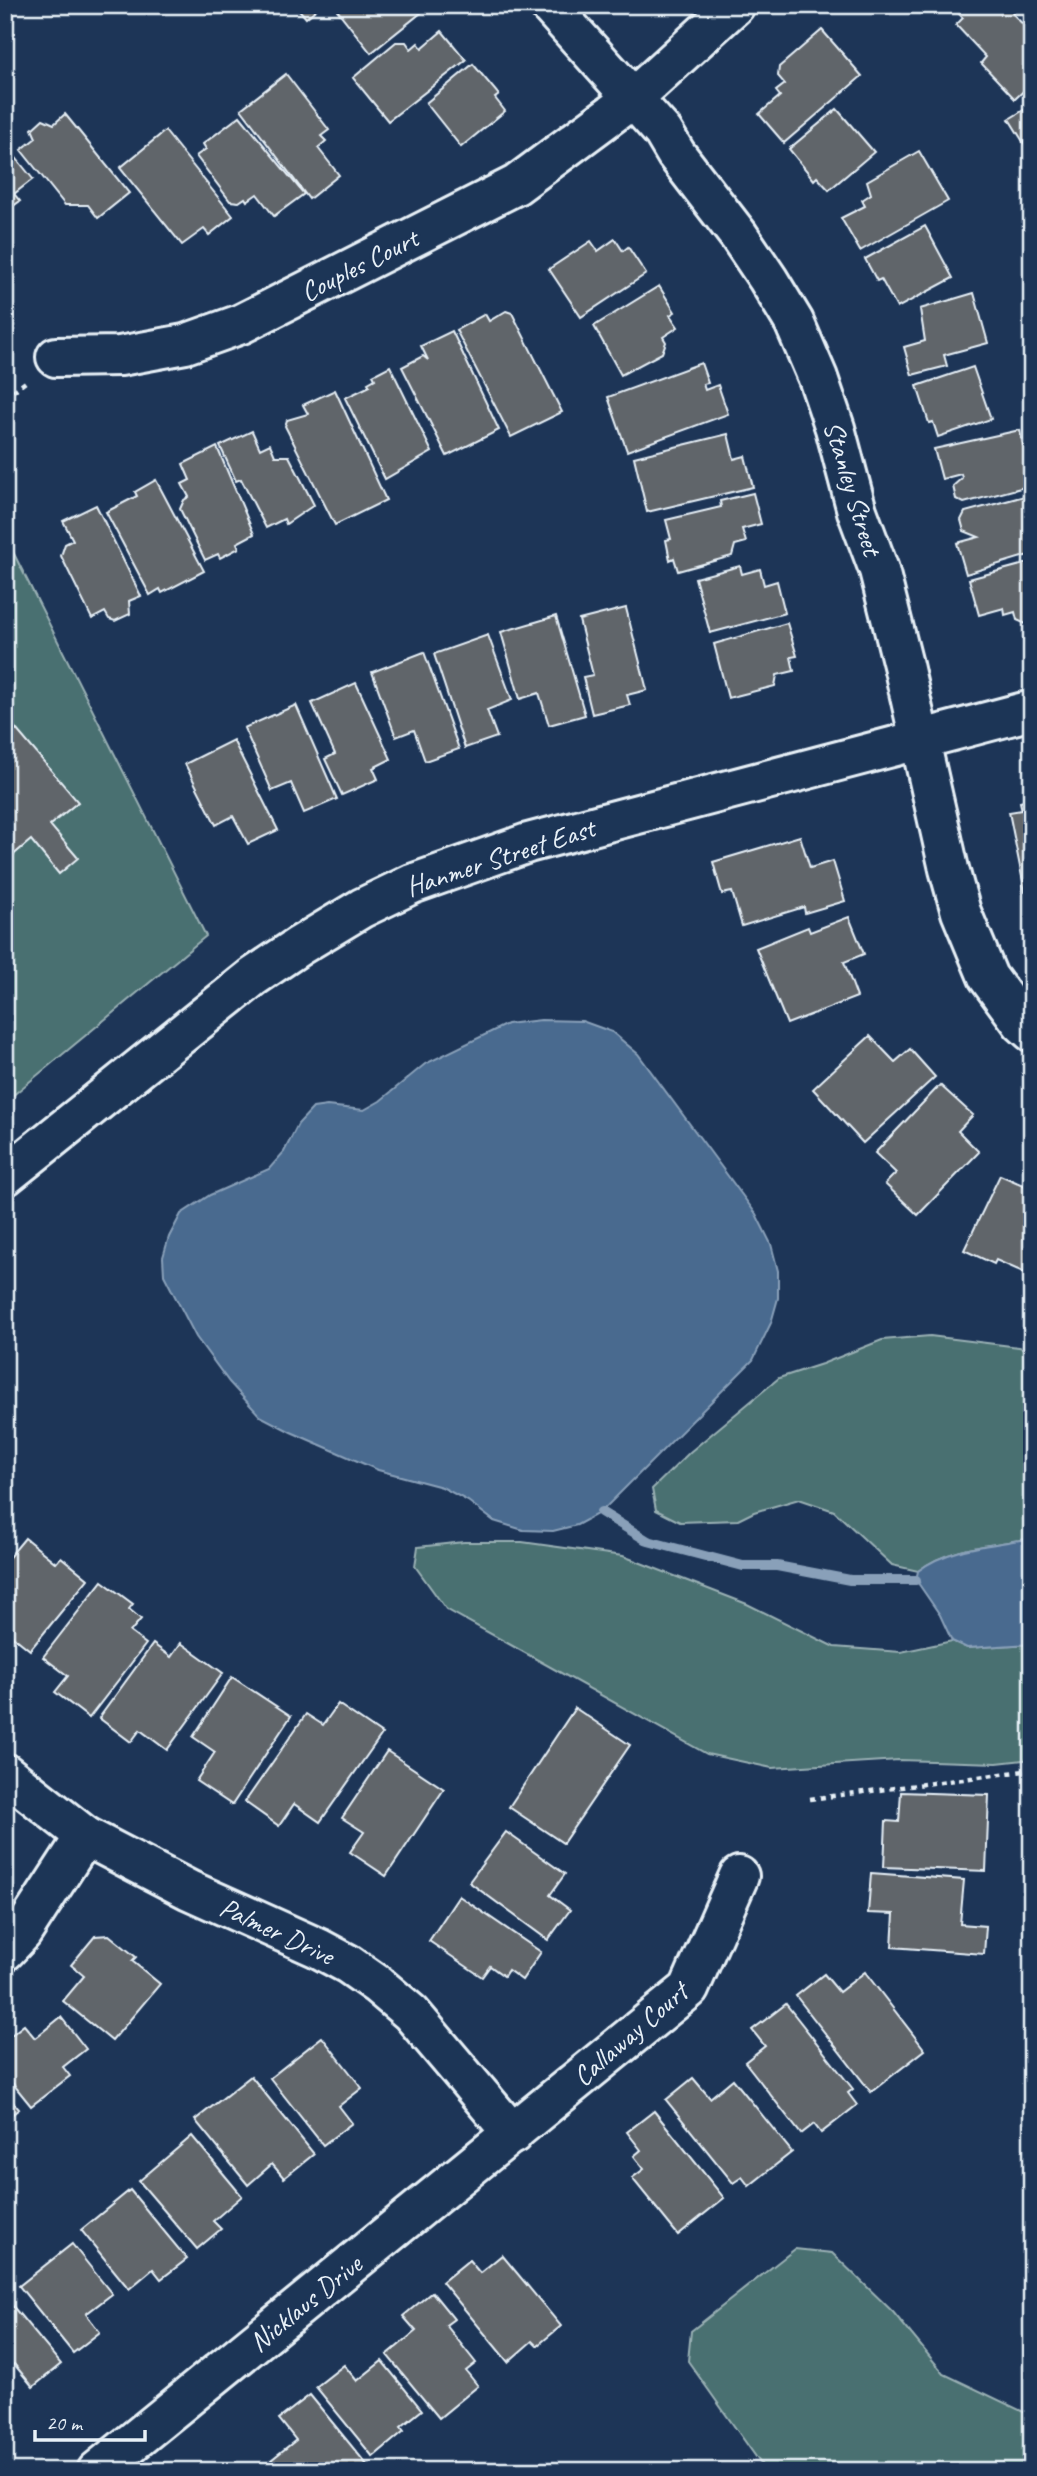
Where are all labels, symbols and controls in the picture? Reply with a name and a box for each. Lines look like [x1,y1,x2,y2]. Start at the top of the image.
street label: Couples Court [294,219,426,309]
street label: Stanley Street [816,416,891,562]
street label: Hanmer Street East [401,809,601,904]
street label: Palmer Drive [214,1889,341,1973]
street label: Callaway Court [565,1972,698,2094]
street label: Nicklaus Drive [241,2246,370,2359]
scale bar [35,2399,145,2443]
text: 20 m [46,2410,84,2436]

